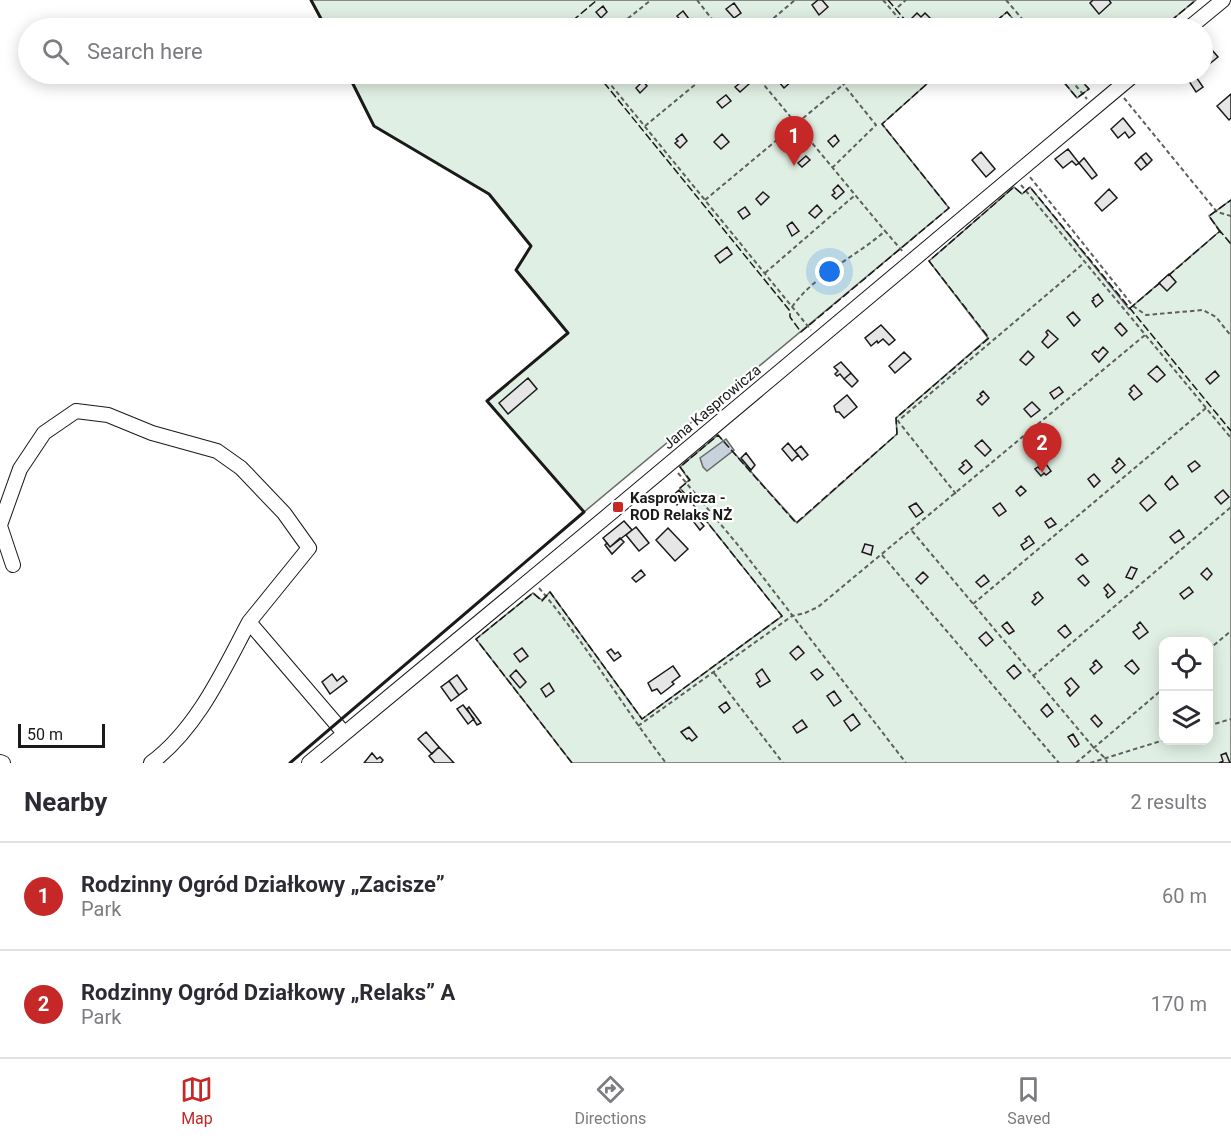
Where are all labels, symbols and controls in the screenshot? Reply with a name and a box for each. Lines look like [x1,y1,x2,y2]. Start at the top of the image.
search box [18,18,1213,84]
icon: search [39,35,72,68]
text: Search here [87,39,203,64]
pin: 1 [774,116,814,166]
your location [815,257,844,286]
street label: Jana Kasprowicza [659,361,765,453]
pin: 2 [1022,424,1062,473]
place label: Kasprowicza - ROD Relaks NŻ [630,489,732,524]
marker: Kasprowicza - ROD Relaks NŻ [611,500,625,514]
map controls [1159,637,1213,745]
button: locate [1159,637,1213,691]
button: layers [1159,691,1213,745]
scale bar [18,721,105,748]
text: 50 m [27,725,63,744]
text: Nearby [24,787,107,817]
text: 2 results [1131,790,1207,814]
text: Rodzinny Ogród Działkowy „Zacisze” [81,872,445,897]
text: 1 [38,884,49,908]
text: 60 m [1162,884,1207,908]
text: Park [81,897,121,921]
text: Rodzinny Ogród Działkowy „Relaks” A [81,980,455,1005]
text: 2 [38,992,49,1016]
text: 170 m [1151,992,1207,1016]
text: Park [81,1005,121,1029]
tab: Map [180,1073,213,1128]
tab: Directions [574,1073,646,1128]
tab: Saved [1007,1073,1051,1128]

